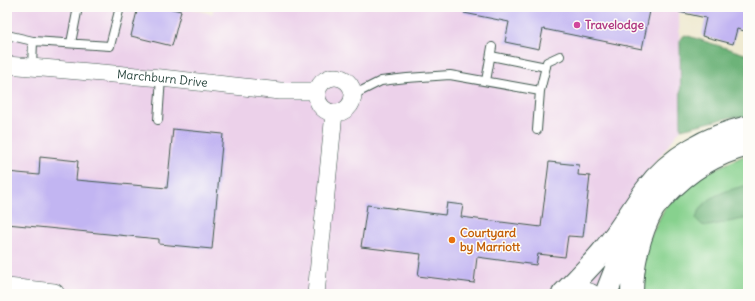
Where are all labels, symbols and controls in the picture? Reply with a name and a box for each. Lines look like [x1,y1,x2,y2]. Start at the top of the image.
place label: Travelodge [585,17,645,33]
marker: Travelodge [572,20,582,30]
street label: Marchburn Drive [116,66,209,90]
place label: Courtyard by Marriott [460,225,521,255]
marker: Courtyard by Marriott [447,235,457,245]

